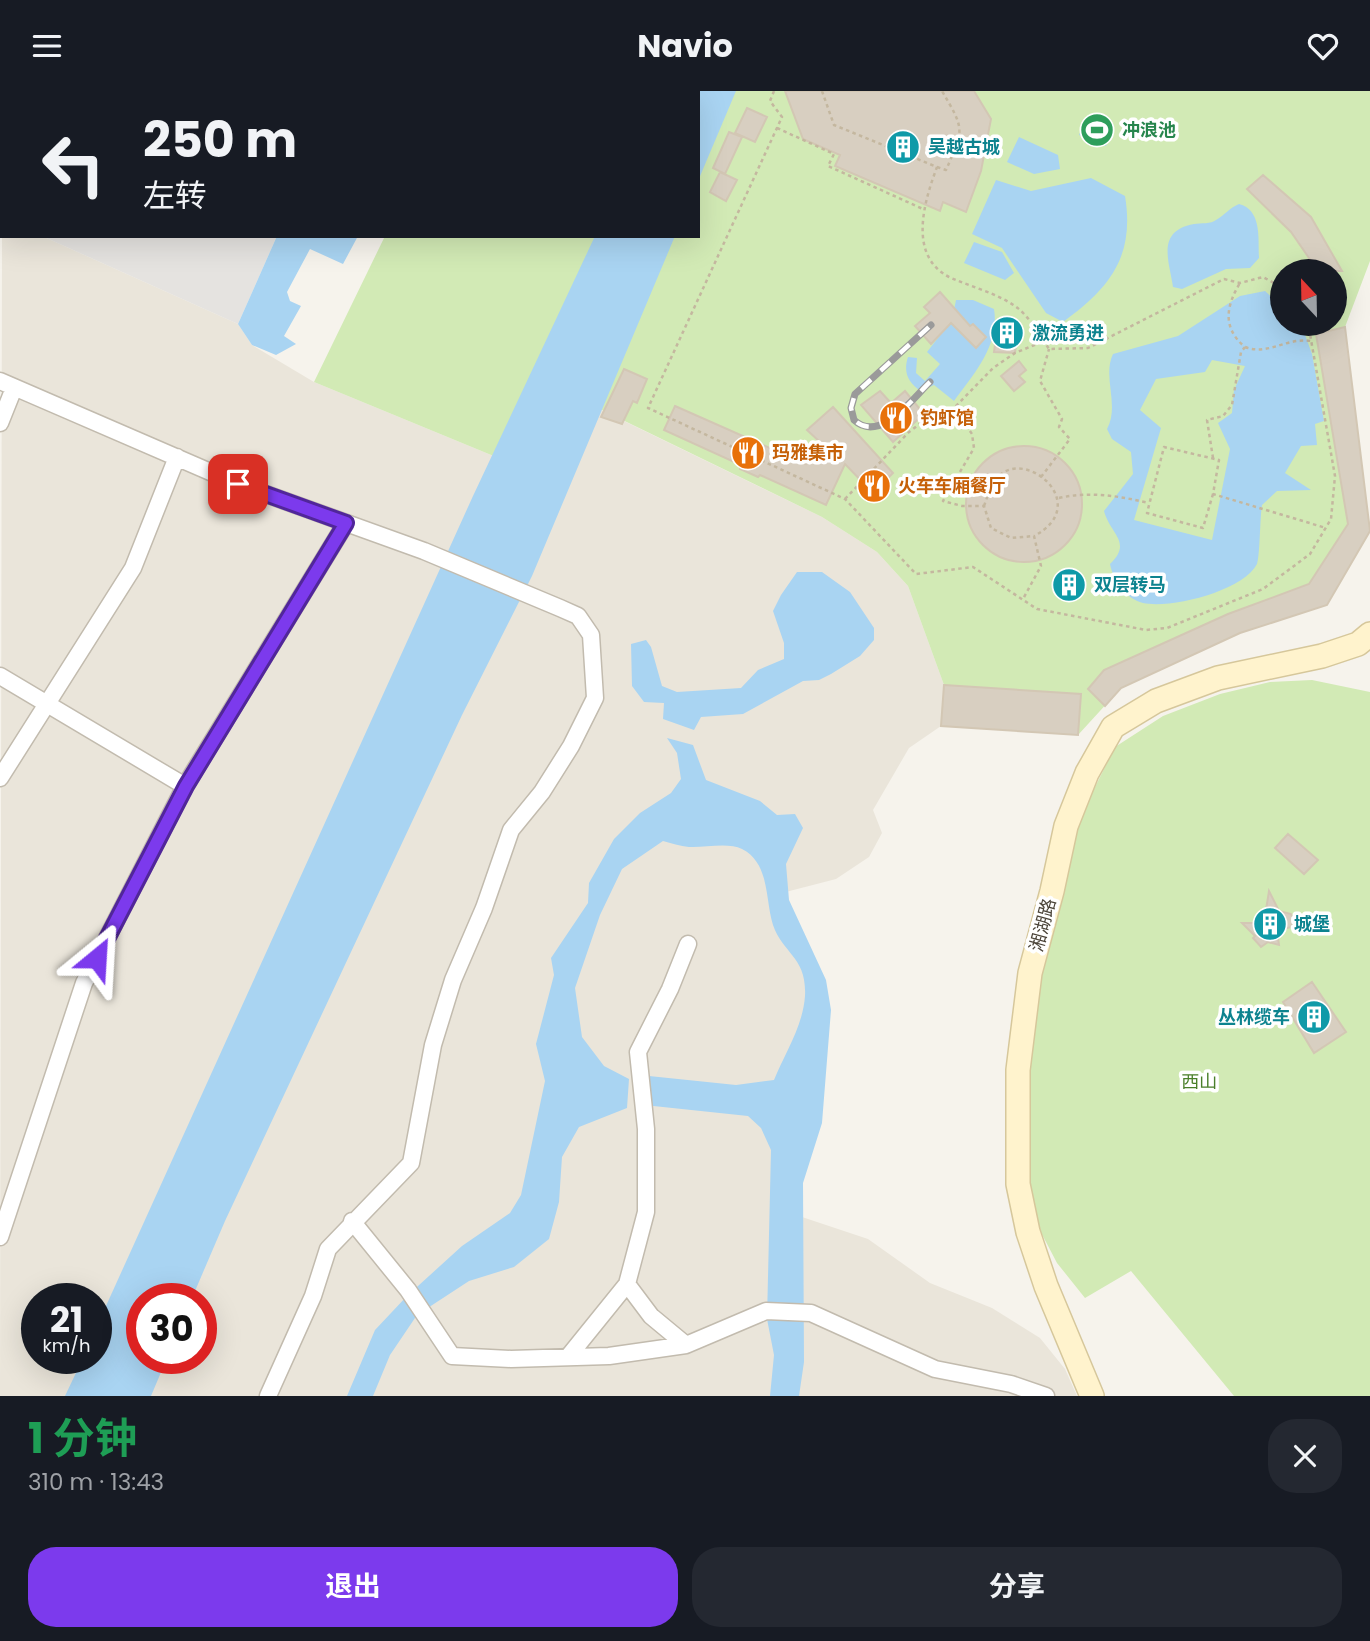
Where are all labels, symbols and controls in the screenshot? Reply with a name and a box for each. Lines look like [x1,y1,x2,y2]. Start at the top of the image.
text: Navio [637,23,733,68]
icon: menu [28,27,66,65]
icon: heart [1304,27,1342,65]
text: 250 m [143,106,297,174]
sports icon: 冲浪池 [1078,111,1116,149]
place label: 冲浪池 [1122,117,1176,142]
icon: left [28,119,119,210]
building icon: 吴越古城 [884,128,922,166]
place label: 吴越古城 [928,134,1000,159]
text: 左转 [143,173,207,218]
north arrow [1270,259,1348,336]
map controls [1270,259,1347,336]
building icon: 激流勇进 [988,314,1026,352]
place label: 激流勇进 [1032,320,1104,345]
restaurant icon: 钓虾馆 [877,399,915,437]
place label: 钓虾馆 [920,405,974,430]
restaurant icon: 玛雅集市 [729,434,767,472]
place label: 玛雅集市 [772,440,844,465]
pin [208,454,268,514]
icon: arrive [219,465,257,503]
restaurant icon: 火车车厢餐厅 [855,467,893,505]
place label: 火车车厢餐厅 [898,473,1006,498]
building icon: 双层转马 [1050,566,1088,604]
place label: 双层转马 [1094,572,1166,597]
street label: 湘湖路 [1023,896,1062,954]
building icon: 城堡 [1251,905,1289,943]
place label: 城堡 [1294,911,1330,936]
position arrow [60,921,134,995]
building icon: 丛林缆车 [1295,998,1333,1036]
place label: 丛林缆车 [1218,1004,1290,1029]
park label: 西山 [1181,1069,1217,1094]
speed limit sign: 30 [126,1283,217,1374]
text: 21 [50,1295,83,1344]
text: km/h [43,1333,90,1358]
text: 1 分钟 [28,1409,137,1468]
button: close [1268,1419,1342,1493]
text: 310 m · 13:43 [28,1466,164,1498]
button: 退出 [28,1547,678,1627]
button: 分享 [692,1547,1342,1627]

